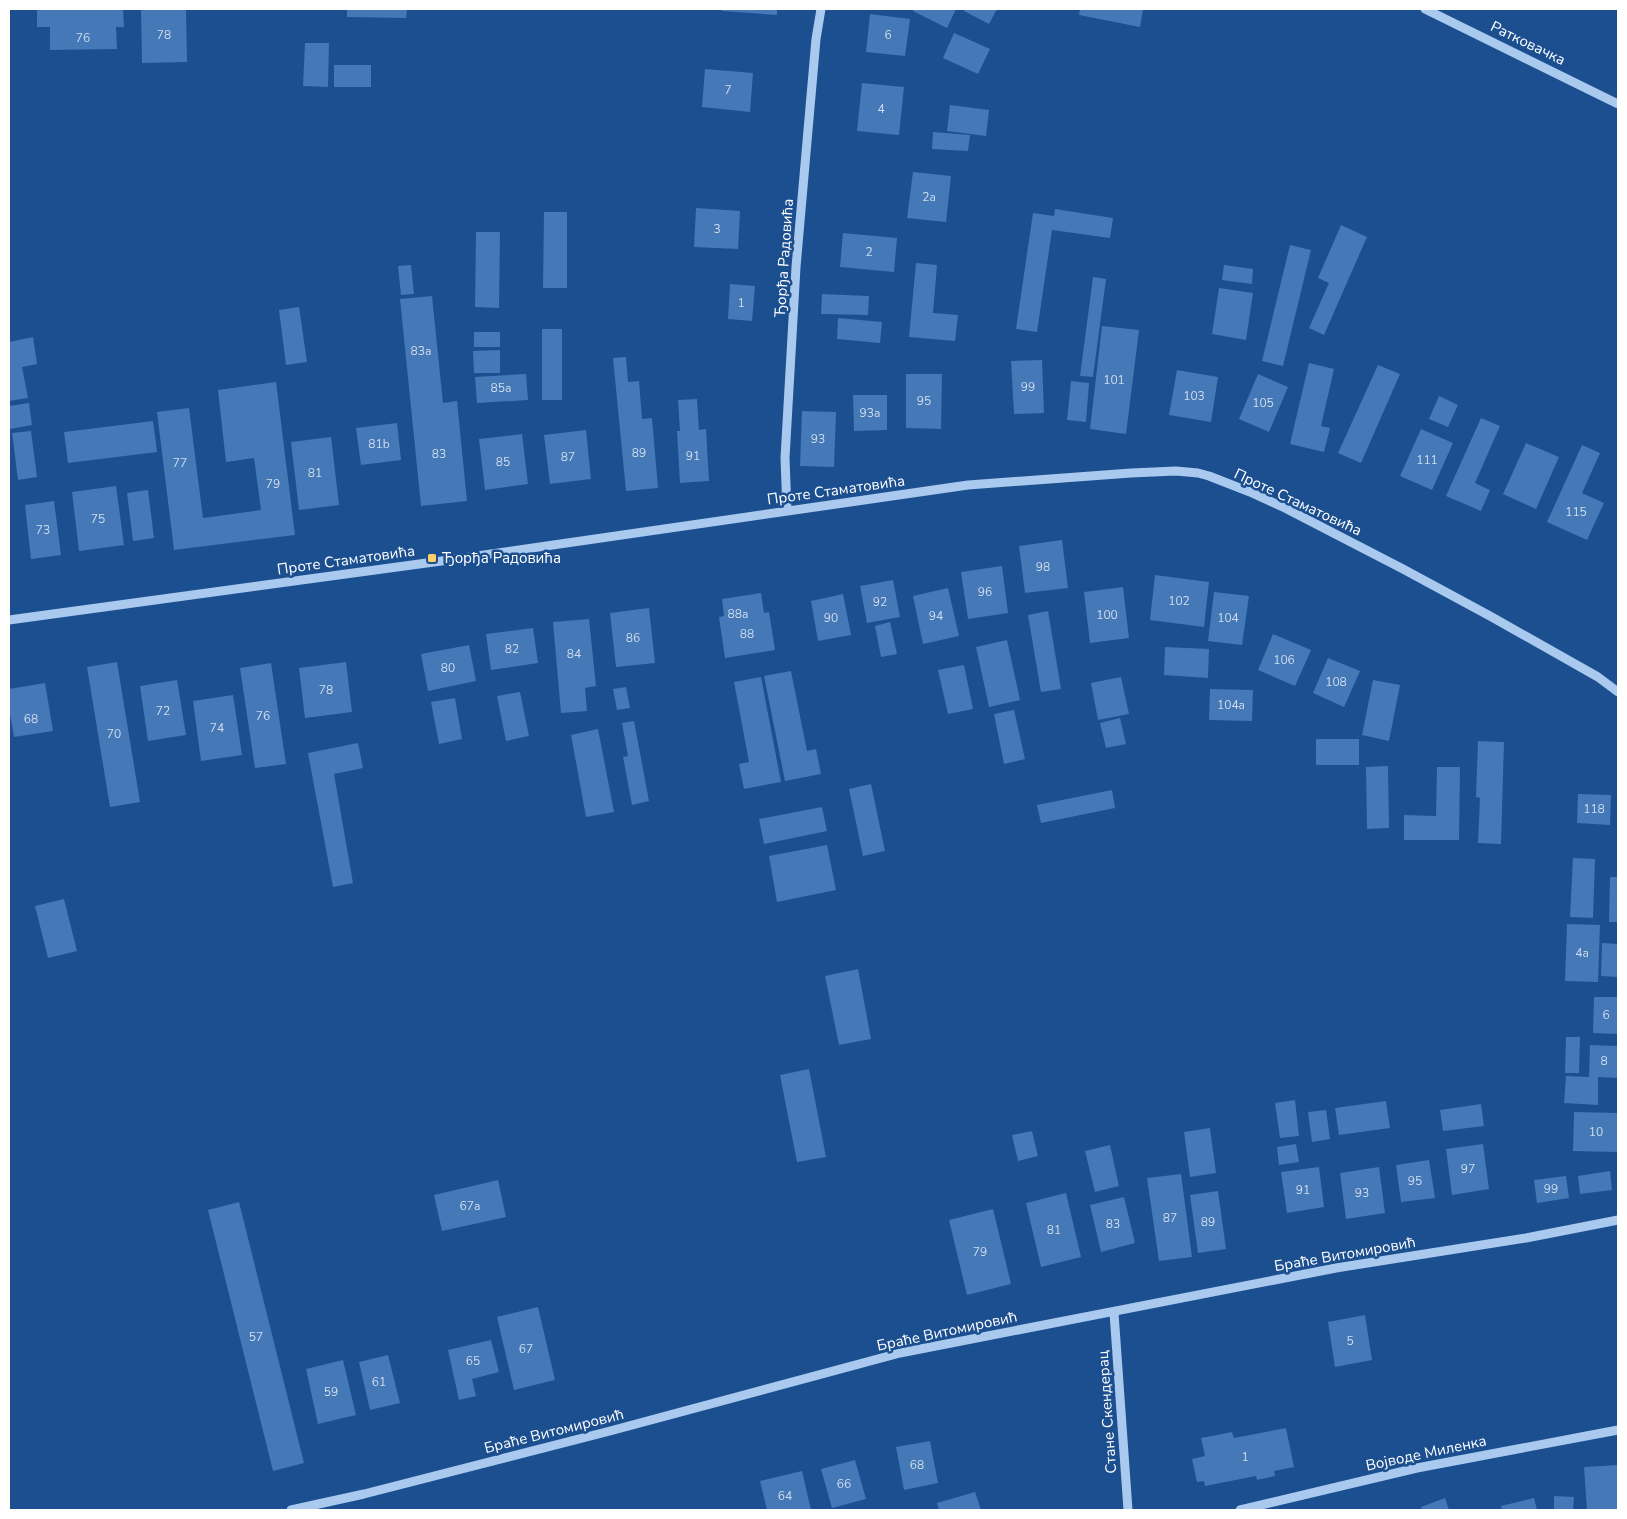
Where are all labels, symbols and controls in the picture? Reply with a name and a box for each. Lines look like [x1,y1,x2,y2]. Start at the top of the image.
street label: Ратковачка [1487,16,1569,70]
house number: 78 [157,27,171,43]
house number: 6 [884,27,892,43]
house number: 76 [76,30,90,46]
house number: 7 [724,82,732,98]
house number: 4 [877,101,885,117]
house number: 2a [922,189,936,205]
street label: Ђорђа Радовића [770,198,798,318]
house number: 3 [713,221,721,237]
house number: 2 [865,244,873,260]
house number: 1 [737,295,745,311]
house number: 83a [411,343,431,359]
house number: 101 [1103,372,1125,388]
house number: 99 [1021,379,1035,395]
house number: 85a [491,380,511,396]
house number: 103 [1183,388,1205,404]
house number: 95 [917,393,931,409]
house number: 105 [1252,395,1274,411]
house number: 93a [860,405,880,421]
house number: 93 [811,431,825,447]
house number: 81b [368,436,390,452]
house number: 89 [632,445,646,461]
house number: 83 [432,446,446,462]
house number: 91 [686,448,700,464]
house number: 87 [561,449,575,465]
house number: 111 [1416,452,1438,468]
house number: 85 [496,454,510,470]
house number: 77 [173,455,187,471]
street label: Проте Стаматовића [1231,464,1365,540]
house number: 81 [308,465,322,481]
street label: Проте Стаматовића [766,470,906,510]
house number: 79 [266,476,280,492]
house number: 115 [1565,504,1587,520]
house number: 75 [91,511,105,527]
house number: 73 [36,522,50,538]
street label: Проте Стаматовића [276,540,416,580]
place label: Ђорђа Радовића [442,548,561,568]
marker: Ђорђа Радовића [426,552,438,564]
house number: 98 [1036,559,1050,575]
house number: 96 [978,584,992,600]
house number: 102 [1168,593,1190,609]
house number: 92 [873,594,887,610]
house number: 88a [728,606,748,622]
house number: 100 [1096,607,1118,623]
house number: 94 [929,608,943,624]
house number: 90 [824,610,838,626]
house number: 104 [1217,610,1239,626]
house number: 88 [740,626,754,642]
house number: 86 [626,630,640,646]
house number: 82 [505,641,519,657]
house number: 84 [567,646,581,662]
house number: 106 [1273,652,1295,668]
house number: 80 [441,660,455,676]
house number: 108 [1325,674,1347,690]
house number: 78 [319,682,333,698]
house number: 104a [1217,697,1245,713]
house number: 72 [156,703,170,719]
house number: 76 [256,708,270,724]
house number: 68 [24,711,38,727]
house number: 74 [210,720,224,736]
house number: 70 [107,726,121,742]
house number: 118 [1583,801,1605,817]
house number: 4a [1575,945,1589,961]
house number: 6 [1602,1007,1610,1023]
house number: 8 [1600,1053,1608,1069]
house number: 10 [1589,1124,1603,1140]
house number: 97 [1461,1161,1475,1177]
house number: 95 [1408,1173,1422,1189]
house number: 99 [1544,1181,1558,1197]
house number: 91 [1296,1182,1310,1198]
house number: 93 [1355,1185,1369,1201]
house number: 67a [460,1198,480,1214]
house number: 87 [1163,1210,1177,1226]
house number: 89 [1201,1214,1215,1230]
house number: 83 [1106,1216,1120,1232]
house number: 81 [1047,1222,1061,1238]
street label: Браће Витомировић [1273,1232,1417,1276]
house number: 79 [973,1244,987,1260]
street label: Браће Витомировић [875,1306,1019,1356]
house number: 57 [249,1329,263,1345]
house number: 5 [1346,1333,1354,1349]
house number: 67 [519,1341,533,1357]
street label: Стане Скендерац [1093,1350,1121,1474]
house number: 65 [466,1353,480,1369]
house number: 61 [372,1374,386,1390]
house number: 59 [324,1384,338,1400]
street label: Браће Витомировић [482,1404,626,1458]
street label: Војводе Миленка [1364,1430,1488,1476]
house number: 1 [1241,1449,1249,1465]
house number: 68 [910,1457,924,1473]
house number: 66 [837,1476,851,1492]
house number: 64 [778,1488,792,1504]

